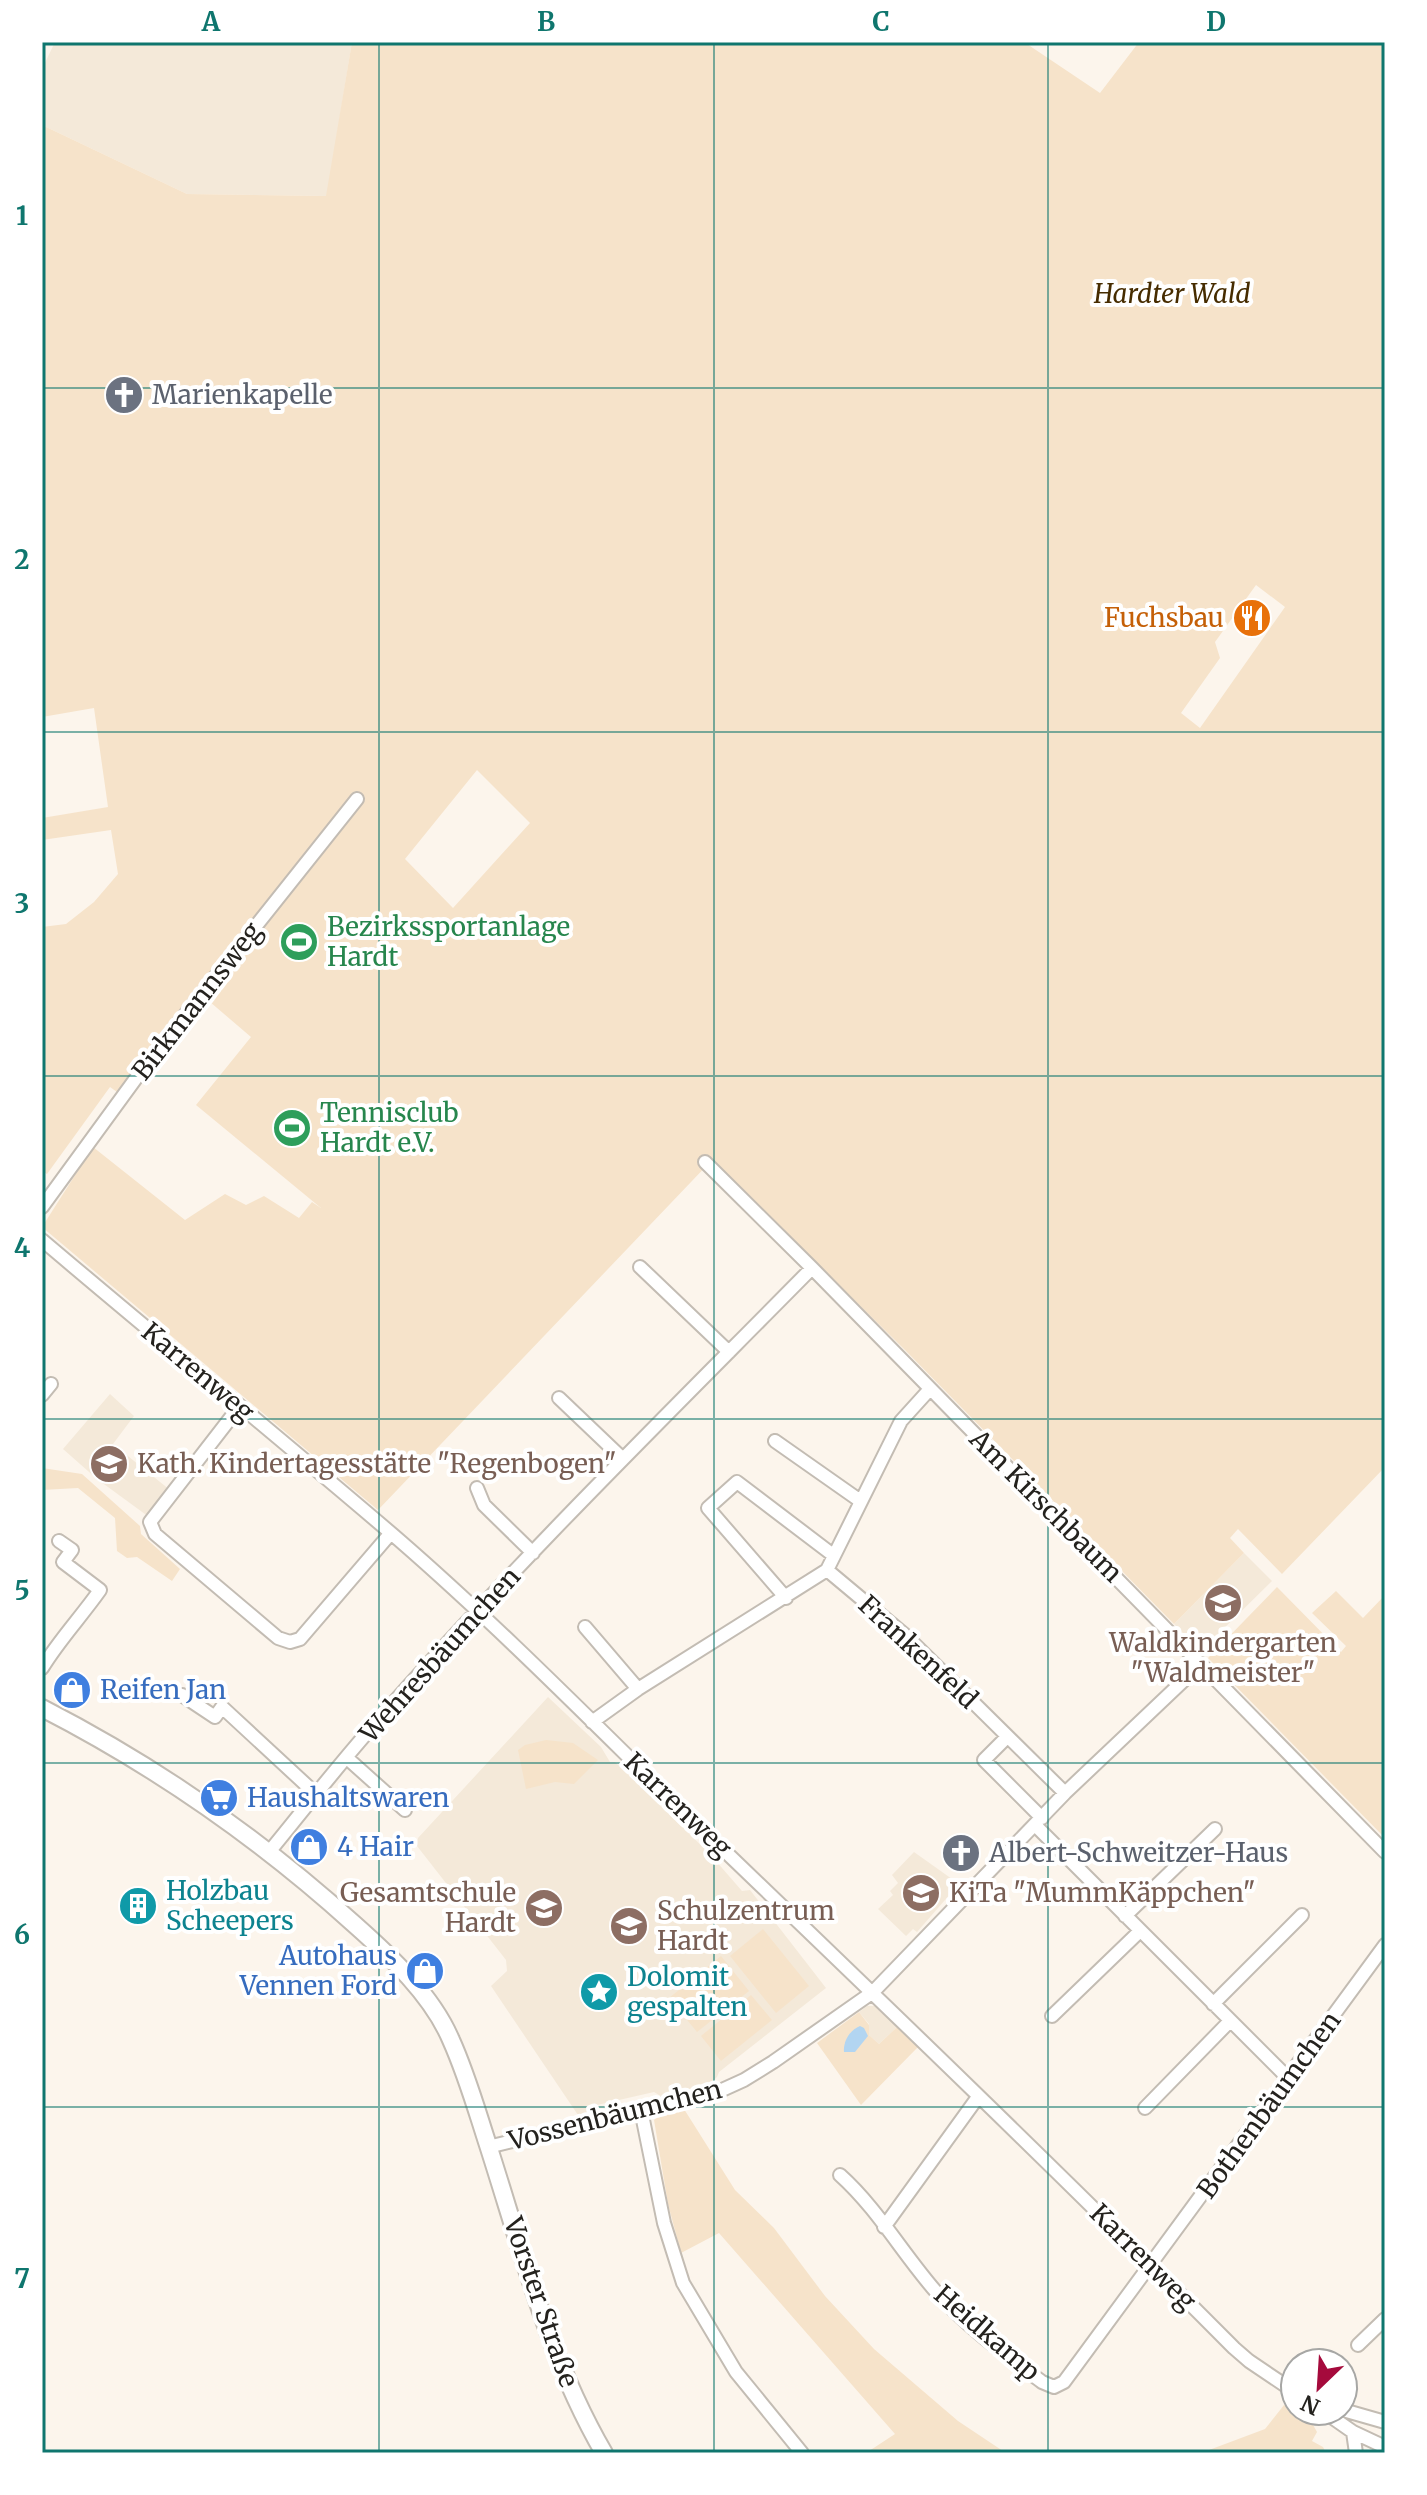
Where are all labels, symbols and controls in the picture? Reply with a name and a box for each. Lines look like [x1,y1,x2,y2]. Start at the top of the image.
text: A [201,5,221,38]
text: B [537,5,555,38]
text: C [872,5,890,38]
text: D [1206,5,1226,38]
text: 1 [16,199,28,232]
park label: Hardter Wald [1093,277,1250,310]
church icon: Marienkapelle [103,374,145,416]
place label: Marienkapelle [152,378,333,411]
text: 2 [14,543,30,576]
restaurant icon: Fuchsbau [1231,597,1273,639]
place label: Fuchsbau [1104,601,1224,634]
text: 3 [15,887,29,920]
place label: Bezirkssportanlage Hardt [327,910,570,973]
street label: Birkmannsweg [125,915,269,1086]
sports icon: Bezirkssportanlage Hardt [278,921,320,963]
place label: Tennisclub Hardt e.V. [320,1096,459,1159]
sports icon: Tennisclub Hardt e.V. [271,1107,313,1149]
text: 4 [14,1231,31,1264]
street label: Karrenweg [135,1315,262,1428]
street label: Am Kirschbaum [962,1422,1130,1589]
school or university icon: Kath. Kindertagesstätte "Regenbogen" [88,1443,130,1485]
place label: Kath. Kindertagesstätte "Regenbogen" [137,1447,617,1480]
street label: Wehresbäumchen [352,1560,527,1750]
text: 5 [14,1574,30,1607]
school or university icon: Waldkindergarten "Waldmeister" [1202,1582,1244,1624]
street label: Frankenfeld [852,1588,985,1715]
place label: Waldkindergarten "Waldmeister" [1108,1626,1337,1689]
shop icon: Reifen Jan [51,1669,93,1711]
place label: Reifen Jan [100,1673,226,1706]
street label: Karrenweg [618,1745,739,1864]
supermarket icon: Haushaltswaren [198,1777,240,1819]
place label: Haushaltswaren [247,1781,449,1814]
shop icon: 4 Hair [288,1826,330,1868]
place label: 4 Hair [337,1830,414,1863]
church icon: Albert-Schweitzer-Haus [940,1832,982,1874]
place label: Albert-Schweitzer-Haus [988,1836,1288,1869]
school or university icon: KiTa "MummKäppchen" [900,1872,942,1914]
place label: Holzbau Scheepers [166,1874,294,1937]
place label: Gesamtschule Hardt [340,1876,516,1939]
place label: KiTa "MummKäppchen" [949,1876,1256,1909]
building icon: Holzbau Scheepers [117,1885,159,1927]
school or university icon: Gesamtschule Hardt [523,1887,565,1929]
place label: Schulzentrum Hardt [657,1894,835,1957]
school or university icon: Schulzentrum Hardt [608,1905,650,1947]
text: 6 [14,1918,30,1951]
place label: Autohaus Vennen Ford [239,1939,397,2002]
shop icon: Autohaus Vennen Ford [404,1950,446,1992]
place label: Dolomit gespalten [627,1960,747,2023]
place icon: Dolomit gespalten [578,1971,620,2013]
street label: Bothenbäumchen [1190,2005,1347,2205]
street label: Vossenbäumchen [504,2072,725,2157]
street label: Karrenweg [1083,2197,1204,2317]
street label: Vorster Straße [497,2211,586,2391]
text: 7 [14,2262,30,2295]
street label: Heidkamp [928,2278,1047,2388]
north arrow [1279,2347,1359,2427]
text: N [1296,2389,1324,2421]

